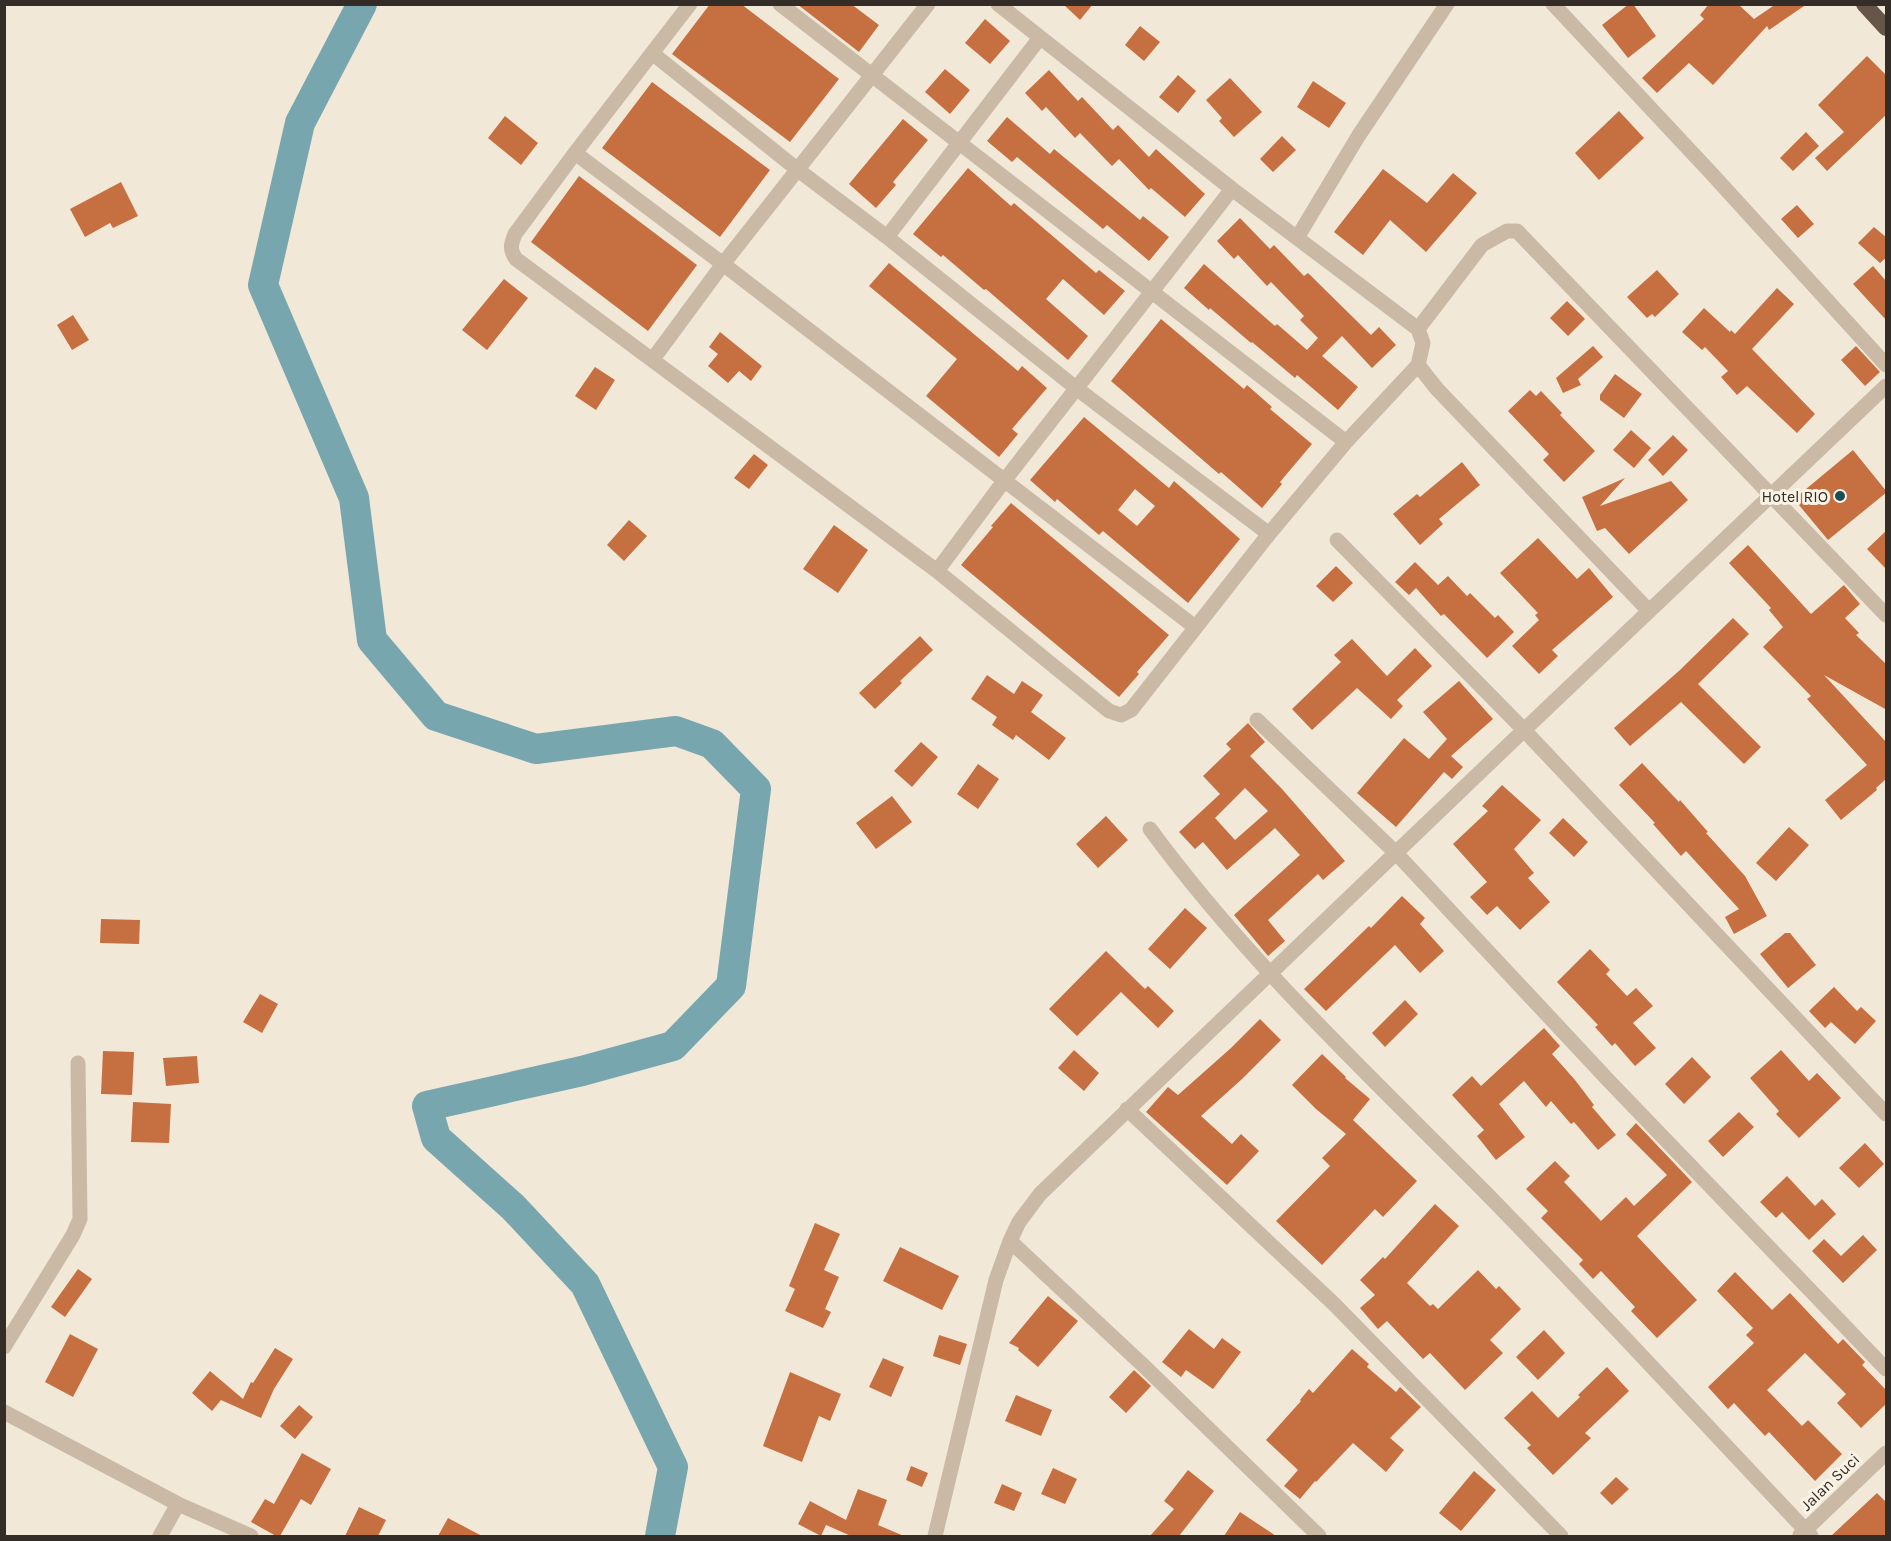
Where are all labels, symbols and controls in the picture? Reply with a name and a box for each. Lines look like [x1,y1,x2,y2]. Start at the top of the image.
place label: Hotel RIO [1761,487,1828,506]
marker: Hotel RIO [1833,489,1847,503]
street label: Jalan Suci [1797,1449,1863,1515]

